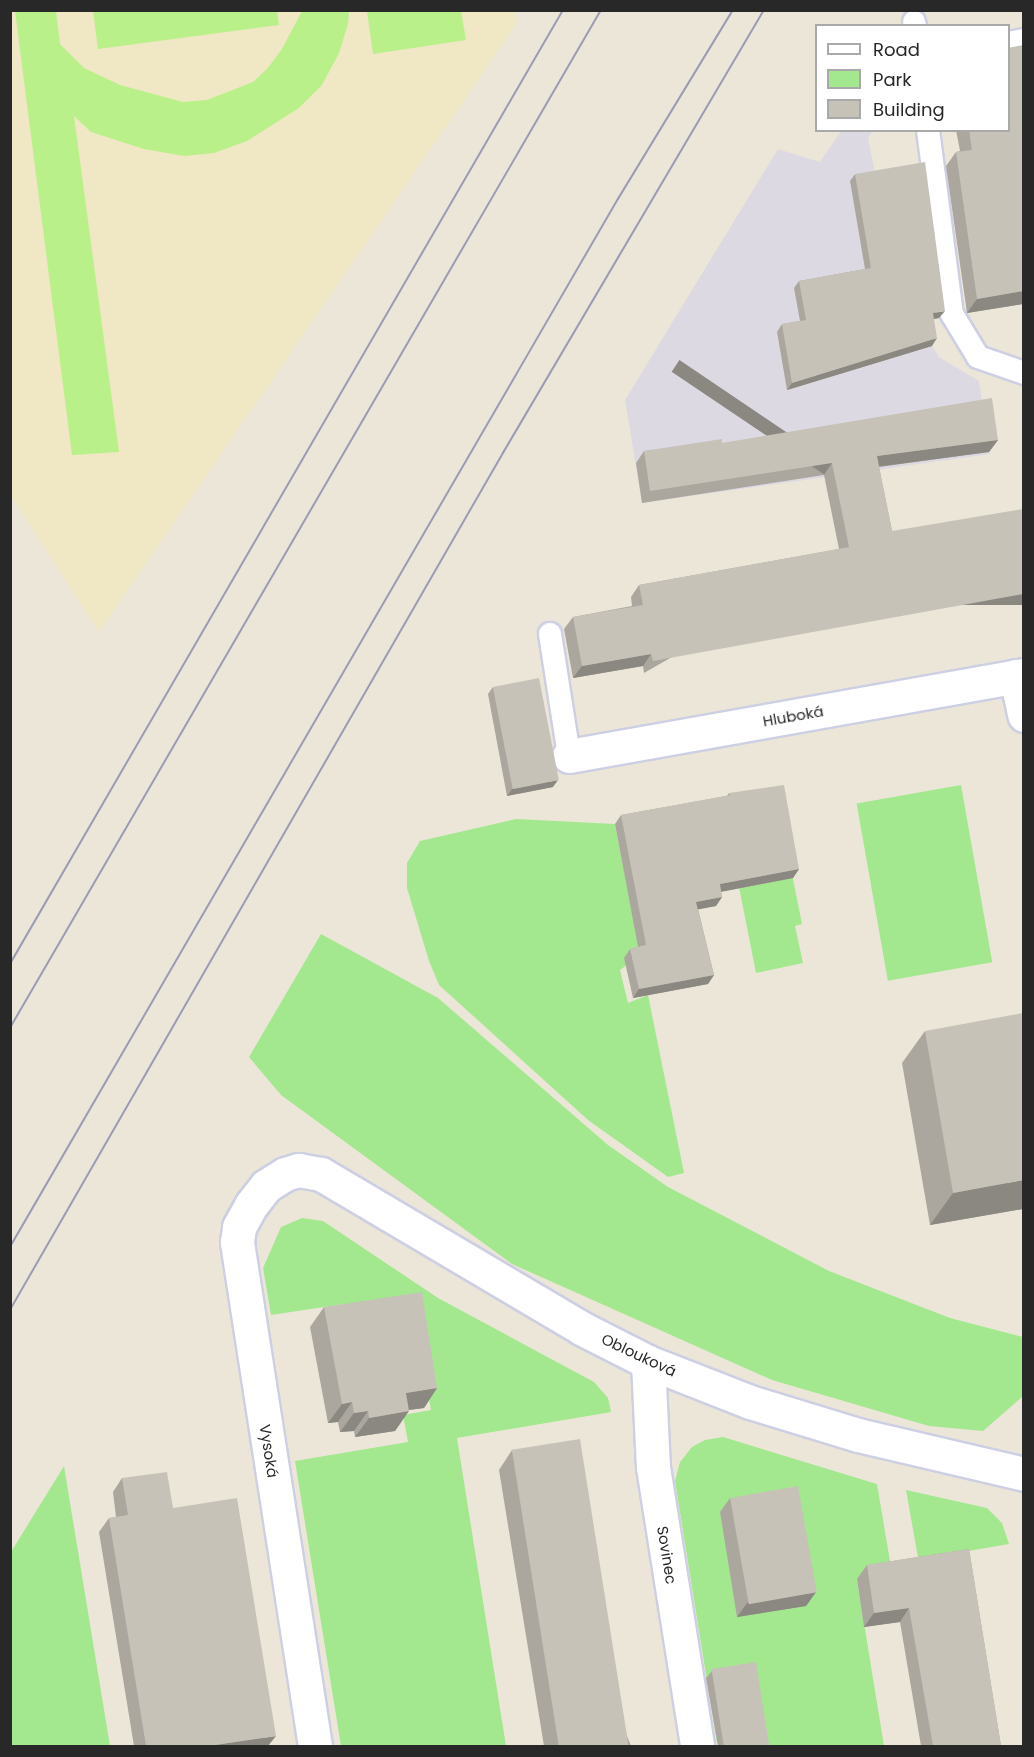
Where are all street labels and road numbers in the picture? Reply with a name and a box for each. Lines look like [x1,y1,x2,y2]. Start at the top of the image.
street label: Hluboká [761,702,825,730]
street label: Oblouková [599,1330,679,1380]
street label: Vysoká [256,1423,282,1479]
street label: Sovinec [654,1525,680,1585]

